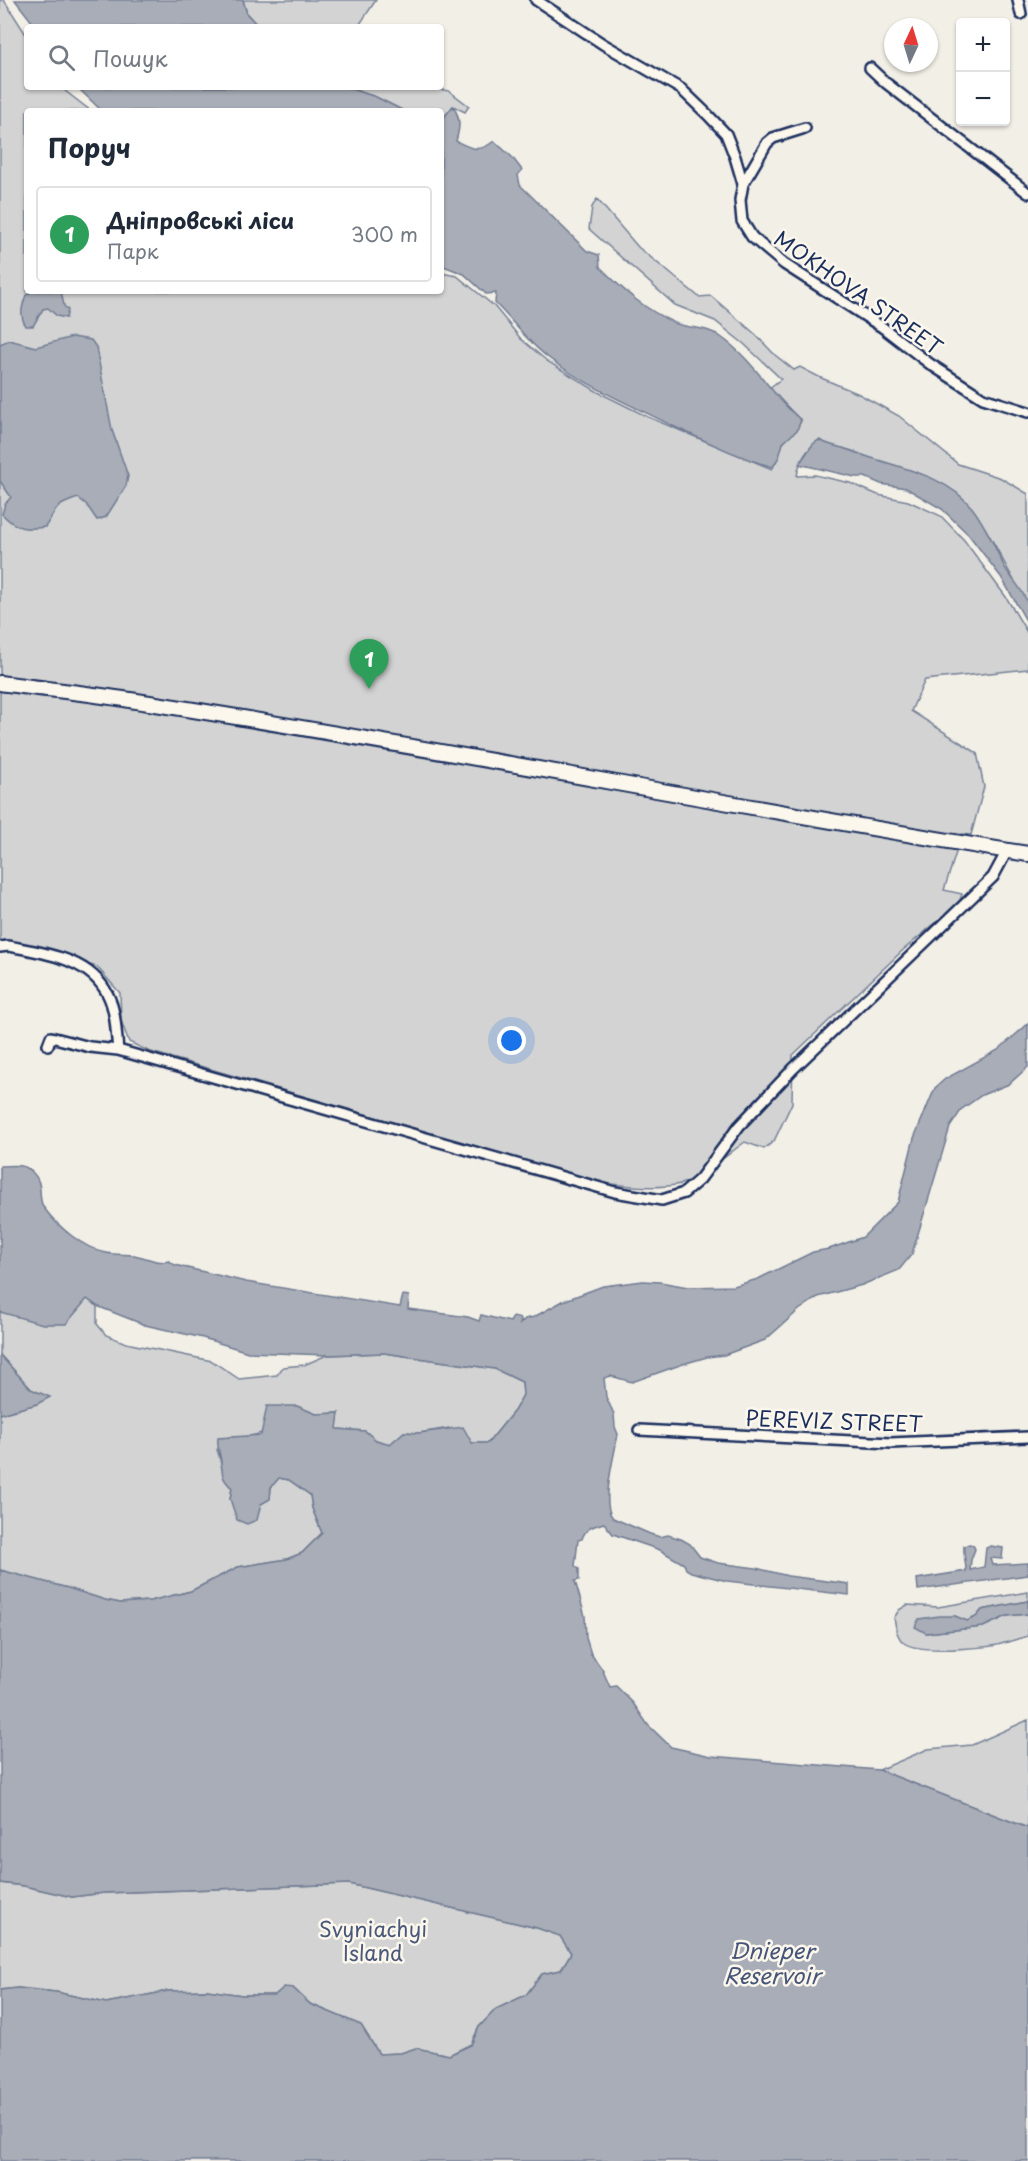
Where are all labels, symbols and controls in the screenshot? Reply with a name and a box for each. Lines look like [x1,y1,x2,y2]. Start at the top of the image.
north arrow [884,18,938,72]
map controls [956,18,1010,126]
button: + [956,18,1010,72]
search box [24,24,444,90]
icon: search [45,41,78,74]
text: Пошук [93,41,168,74]
button: − [956,72,1010,126]
text: Поруч [48,128,131,167]
text: Дніпровські ліси [107,203,294,236]
text: 1 [65,219,74,249]
text: 300 m [351,219,418,249]
street label: MOKHOVA STREET [768,222,950,363]
text: Парк [107,236,159,266]
pin: 1 [350,640,388,689]
your location [497,1026,526,1055]
street label: PEREVIZ STREET [745,1401,924,1439]
park label: Svyniachyi Island [319,1912,427,1968]
water label: Dnieper Reservoir [724,1933,823,1991]

